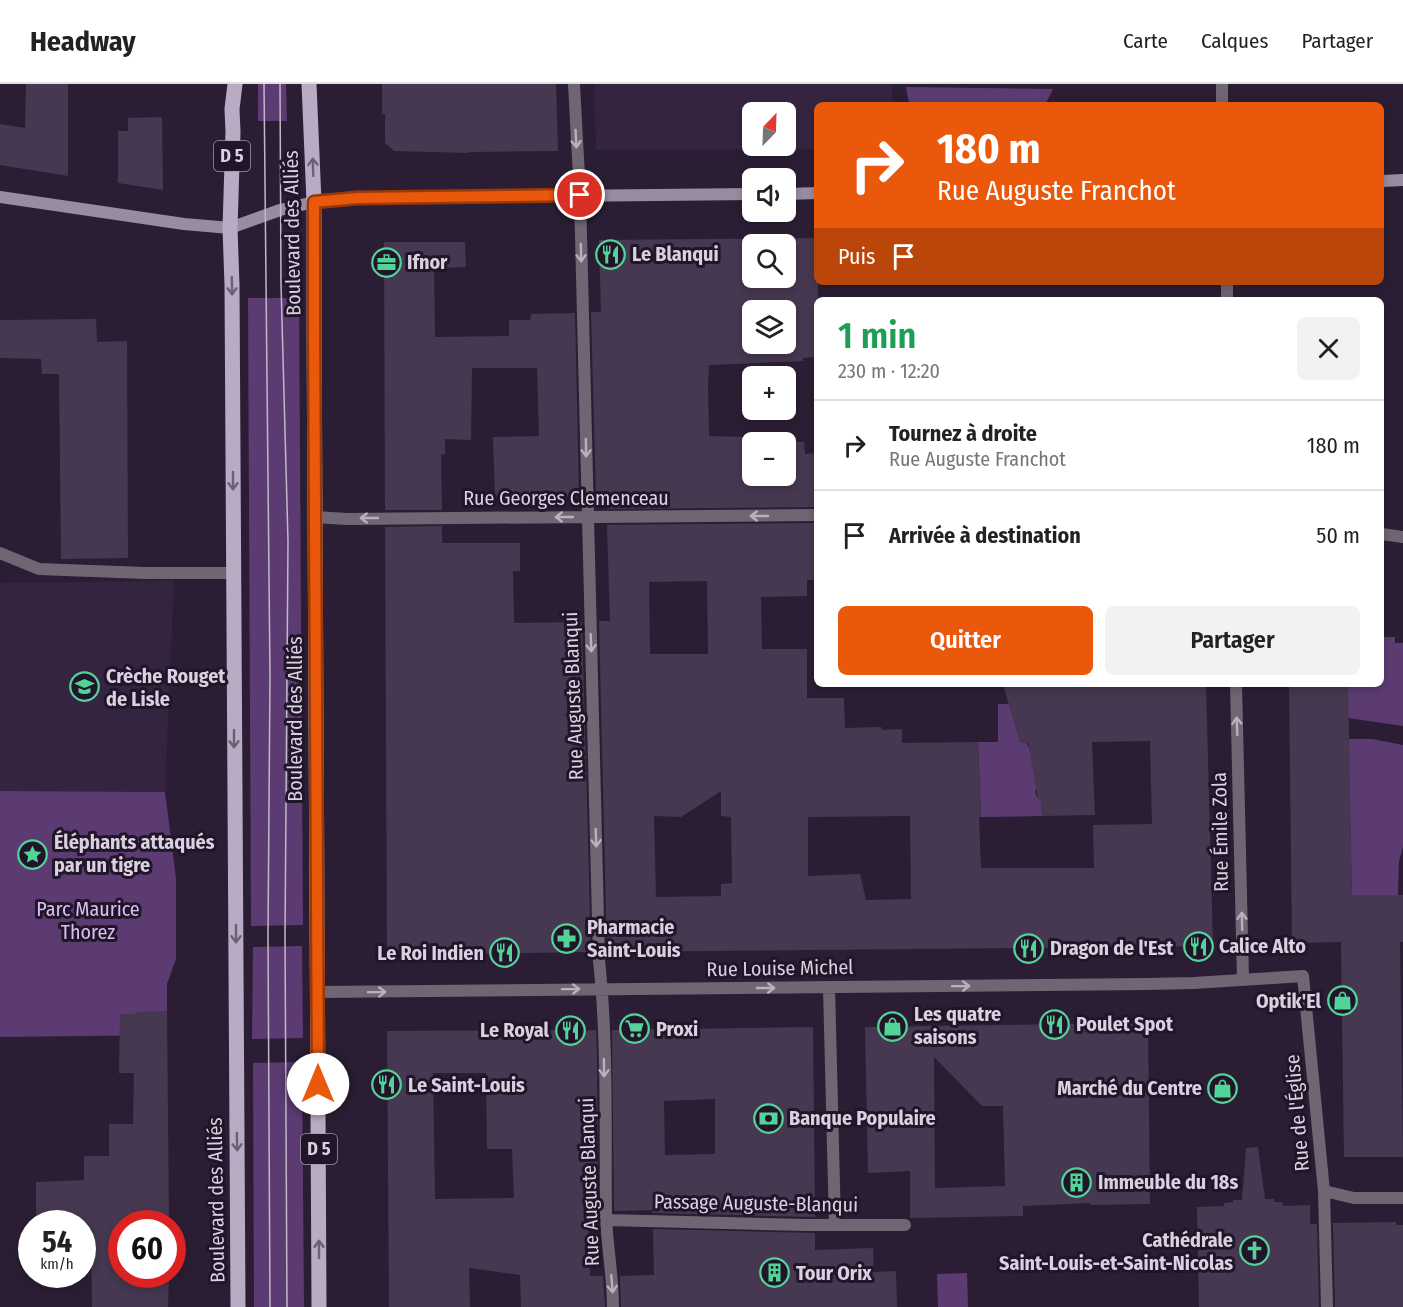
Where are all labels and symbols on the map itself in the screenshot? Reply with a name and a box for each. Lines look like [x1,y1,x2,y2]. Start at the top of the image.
north arrow [742,102,796,156]
one-way arrow [571,129,582,149]
road number: D 5 [214,141,250,171]
street label: Boulevard des Alliés [279,150,305,316]
one-way arrow [307,157,318,177]
pin [554,169,605,220]
restaurant icon: Le Blanqui [595,238,627,270]
place label: Le Blanqui [632,242,719,266]
one-way arrow [575,243,586,263]
office icon: Ifnor [370,246,402,278]
place label: Ifnor [407,250,448,274]
one-way arrow [226,276,238,296]
one-way arrow [580,438,591,458]
one-way arrow [227,471,239,491]
street label: Rue Georges Clemenceau [463,486,669,510]
one-way arrow [750,510,770,522]
one-way arrow [360,512,380,524]
one-way arrow [555,512,575,523]
street label: Rue Auguste Blanqui [558,611,588,781]
one-way arrow [585,632,596,652]
street label: Boulevard des Alliés [283,636,307,802]
place label: Crèche Rouget de Lisle [106,664,226,711]
school or university icon: Crèche Rouget de Lisle [69,671,101,703]
one-way arrow [1231,716,1243,736]
one-way arrow [229,729,240,749]
street label: Rue Émile Zola [1207,772,1233,892]
one-way arrow [590,827,602,847]
place label: Éléphants attaqués par un tigre [54,829,215,877]
place icon: Éléphants attaqués par un tigre [17,838,49,870]
park label: Parc Maurice Thorez [36,897,140,944]
one-way arrow [1237,911,1248,931]
place label: Pharmacie Saint-Louis [587,915,681,962]
pharmacy icon: Pharmacie Saint-Louis [550,922,582,954]
one-way arrow [230,924,242,944]
restaurant icon: Calice Alto [1182,930,1214,962]
restaurant icon: Dragon de l'Est [1013,932,1045,964]
place label: Calice Alto [1219,934,1306,958]
place label: Dragon de l'Est [1050,936,1174,960]
restaurant icon: Le Roi Indien [489,937,521,969]
place label: Le Roi Indien [377,941,484,965]
street label: Rue Louise Michel [706,955,854,981]
one-way arrow [951,980,971,992]
one-way arrow [756,982,776,994]
one-way arrow [561,983,581,995]
shop icon: Optik'El [1326,985,1358,1017]
one-way arrow [366,986,386,997]
place label: Optik'El [1256,989,1322,1013]
place label: Les quatre saisons [914,1002,1001,1049]
restaurant icon: Poulet Spot [1039,1008,1071,1040]
shop icon: Les quatre saisons [877,1010,909,1042]
place label: Poulet Spot [1076,1012,1174,1036]
supermarket icon: Proxi [619,1013,651,1045]
restaurant icon: Le Royal [554,1014,586,1046]
place label: Proxi [656,1017,698,1041]
place label: Le Royal [480,1018,550,1042]
position arrow [286,1052,350,1116]
street label: Rue de l'Église [1280,1053,1314,1173]
one-way arrow [599,1058,610,1078]
restaurant icon: Le Saint-Louis [371,1069,403,1101]
shop icon: Marché du Centre [1207,1072,1239,1104]
place label: Le Saint-Louis [408,1073,525,1097]
place label: Marché du Centre [1057,1076,1202,1100]
street label: Rue Auguste Blanqui [574,1097,604,1267]
bank icon: Banque Populaire [752,1102,784,1134]
place label: Banque Populaire [789,1106,936,1130]
street label: Boulevard des Alliés [203,1117,229,1283]
one-way arrow [231,1132,243,1152]
road number: D 5 [301,1134,337,1164]
building icon: Immeuble du 18s [1061,1166,1093,1198]
place label: Immeuble du 18s [1098,1170,1238,1194]
street label: Passage Auguste-Blanqui [654,1189,858,1217]
speed limit sign: 60 [108,1210,186,1288]
place label: Cathédrale Saint-Louis-et-Saint-Nicolas [999,1228,1233,1275]
church icon: Cathédrale Saint-Louis-et-Saint-Nicolas [1238,1235,1270,1267]
one-way arrow [313,1239,325,1259]
building icon: Tour Orix [759,1257,791,1289]
place label: Tour Orix [796,1261,872,1285]
one-way arrow [607,1273,618,1293]

